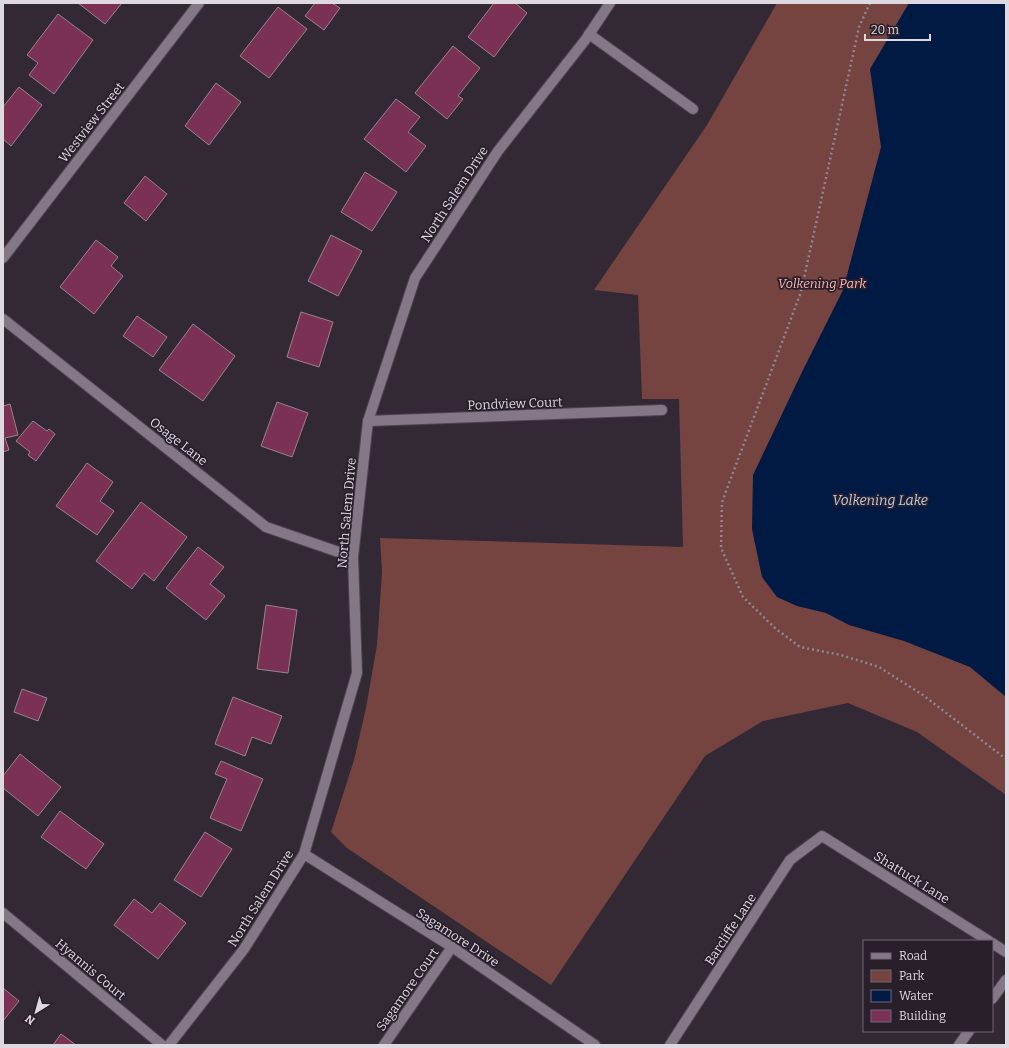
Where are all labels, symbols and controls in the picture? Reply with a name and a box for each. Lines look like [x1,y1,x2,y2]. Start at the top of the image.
scale bar [865,16,930,42]
text: 20 m [871,23,900,37]
street label: Westview Street [55,79,127,165]
street label: North Salem Drive [418,144,491,245]
park label: Volkening Park [778,276,867,291]
street label: Pondview Court [467,394,563,413]
street label: Osage Lane [147,414,211,469]
street label: North Salem Drive [334,457,359,569]
water label: Volkening Lake [832,492,928,509]
street label: North Salem Drive [225,847,296,949]
street label: Shattuck Lane [871,848,952,907]
street label: Barcliffe Lane [702,891,759,968]
street label: Sagamore Drive [413,905,502,970]
street label: Hyannis Court [53,936,129,1003]
legend [863,940,993,1032]
street label: Sagamore Court [373,945,442,1034]
text: Road [899,949,927,963]
text: Park [899,969,925,983]
text: Water [899,989,934,1003]
north arrow [16,992,56,1032]
text: Building [899,1009,946,1023]
text: N [23,1012,38,1027]

